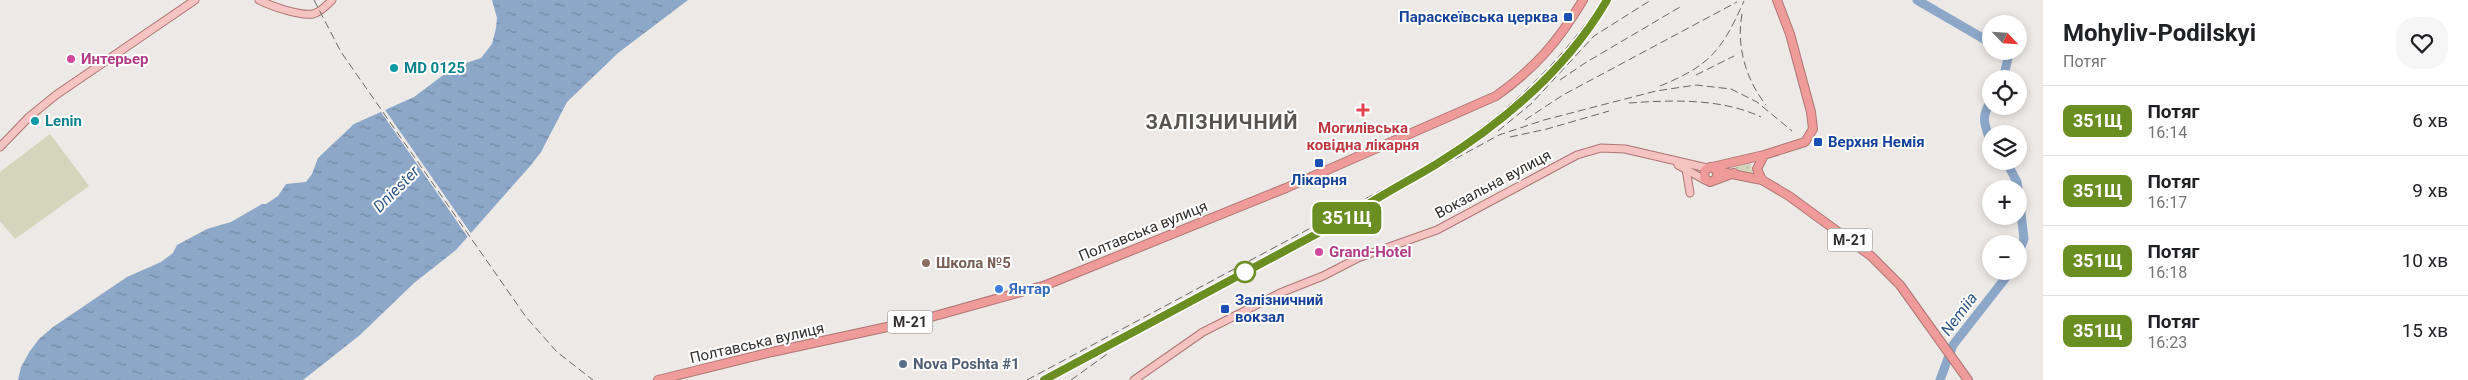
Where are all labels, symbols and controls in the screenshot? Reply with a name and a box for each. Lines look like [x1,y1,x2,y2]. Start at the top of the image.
place label: Параскеївська церква [1399,8,1558,26]
marker: Параскеївська церква [1562,11,1574,23]
north arrow [1982,15,2028,60]
map controls [1982,15,2027,280]
button: heart [2396,17,2448,69]
text: Mohyliv-Podilskyi [2063,19,2256,47]
place label: Интерьер [81,50,149,68]
text: Потяг [2063,52,2107,71]
marker: Интерьер [65,53,77,65]
place label: MD 0125 [404,59,465,77]
marker: MD 0125 [388,62,400,74]
button: locate [1982,70,2027,115]
text: Потяг [2147,100,2200,123]
marker: Могилівська ковідна лікарня [1356,103,1370,117]
text: 6 хв [2412,109,2448,132]
district label: ЗАЛІЗНИЧНИЙ [1145,110,1299,134]
text: 351Щ [2073,110,2122,131]
place label: Lenin [45,112,82,130]
marker: Lenin [29,115,41,127]
place label: Могилівська ковідна лікарня [1307,119,1419,154]
text: 16:14 [2147,123,2187,142]
button: layers [1982,125,2027,170]
place label: Верхня Немія [1828,133,1925,151]
marker: Верхня Немія [1812,136,1824,148]
street label: Вокзальна вулиця [1432,146,1554,222]
marker: Лікарня [1313,157,1325,169]
water label: Dniester [369,161,424,216]
text: Потяг [2147,170,2200,193]
place label: Лікарня [1291,171,1347,189]
text: 9 хв [2412,179,2448,202]
button: + [1982,180,2027,225]
text: 351Щ [2073,180,2122,201]
text: 16:17 [2147,193,2187,212]
street label: Полтавська вулиця [1076,197,1210,265]
line badge: 351Щ [1312,202,1382,234]
text: 351Щ [1322,207,1372,228]
road number: М-21 [1828,228,1872,252]
button: − [1982,235,2027,280]
text: Потяг [2147,240,2200,263]
place label: Grand-Hotel [1329,243,1411,261]
marker: Grand-Hotel [1313,246,1325,258]
text: 10 хв [2402,249,2448,272]
text: 351Щ [2073,250,2122,271]
place label: Школа №5 [936,254,1011,272]
marker: Школа №5 [920,257,932,269]
unlabelled marker [1234,261,1256,283]
text: 16:18 [2147,263,2187,282]
place label: Янтар [1008,280,1050,298]
marker: Янтар [993,283,1005,295]
water label: Nemiia [1937,289,1981,339]
place label: Залізничний вокзал [1235,291,1323,326]
marker: Залізничний вокзал [1219,303,1231,315]
text: Потяг [2147,310,2200,333]
road number: М-21 [888,311,932,334]
street label: Полтавська вулиця [688,319,826,367]
text: 15 хв [2402,319,2448,342]
text: 351Щ [2073,320,2122,341]
text: 16:23 [2147,333,2187,352]
place label: Nova Poshta #1 [913,355,1020,373]
marker: Nova Poshta #1 [897,358,909,370]

